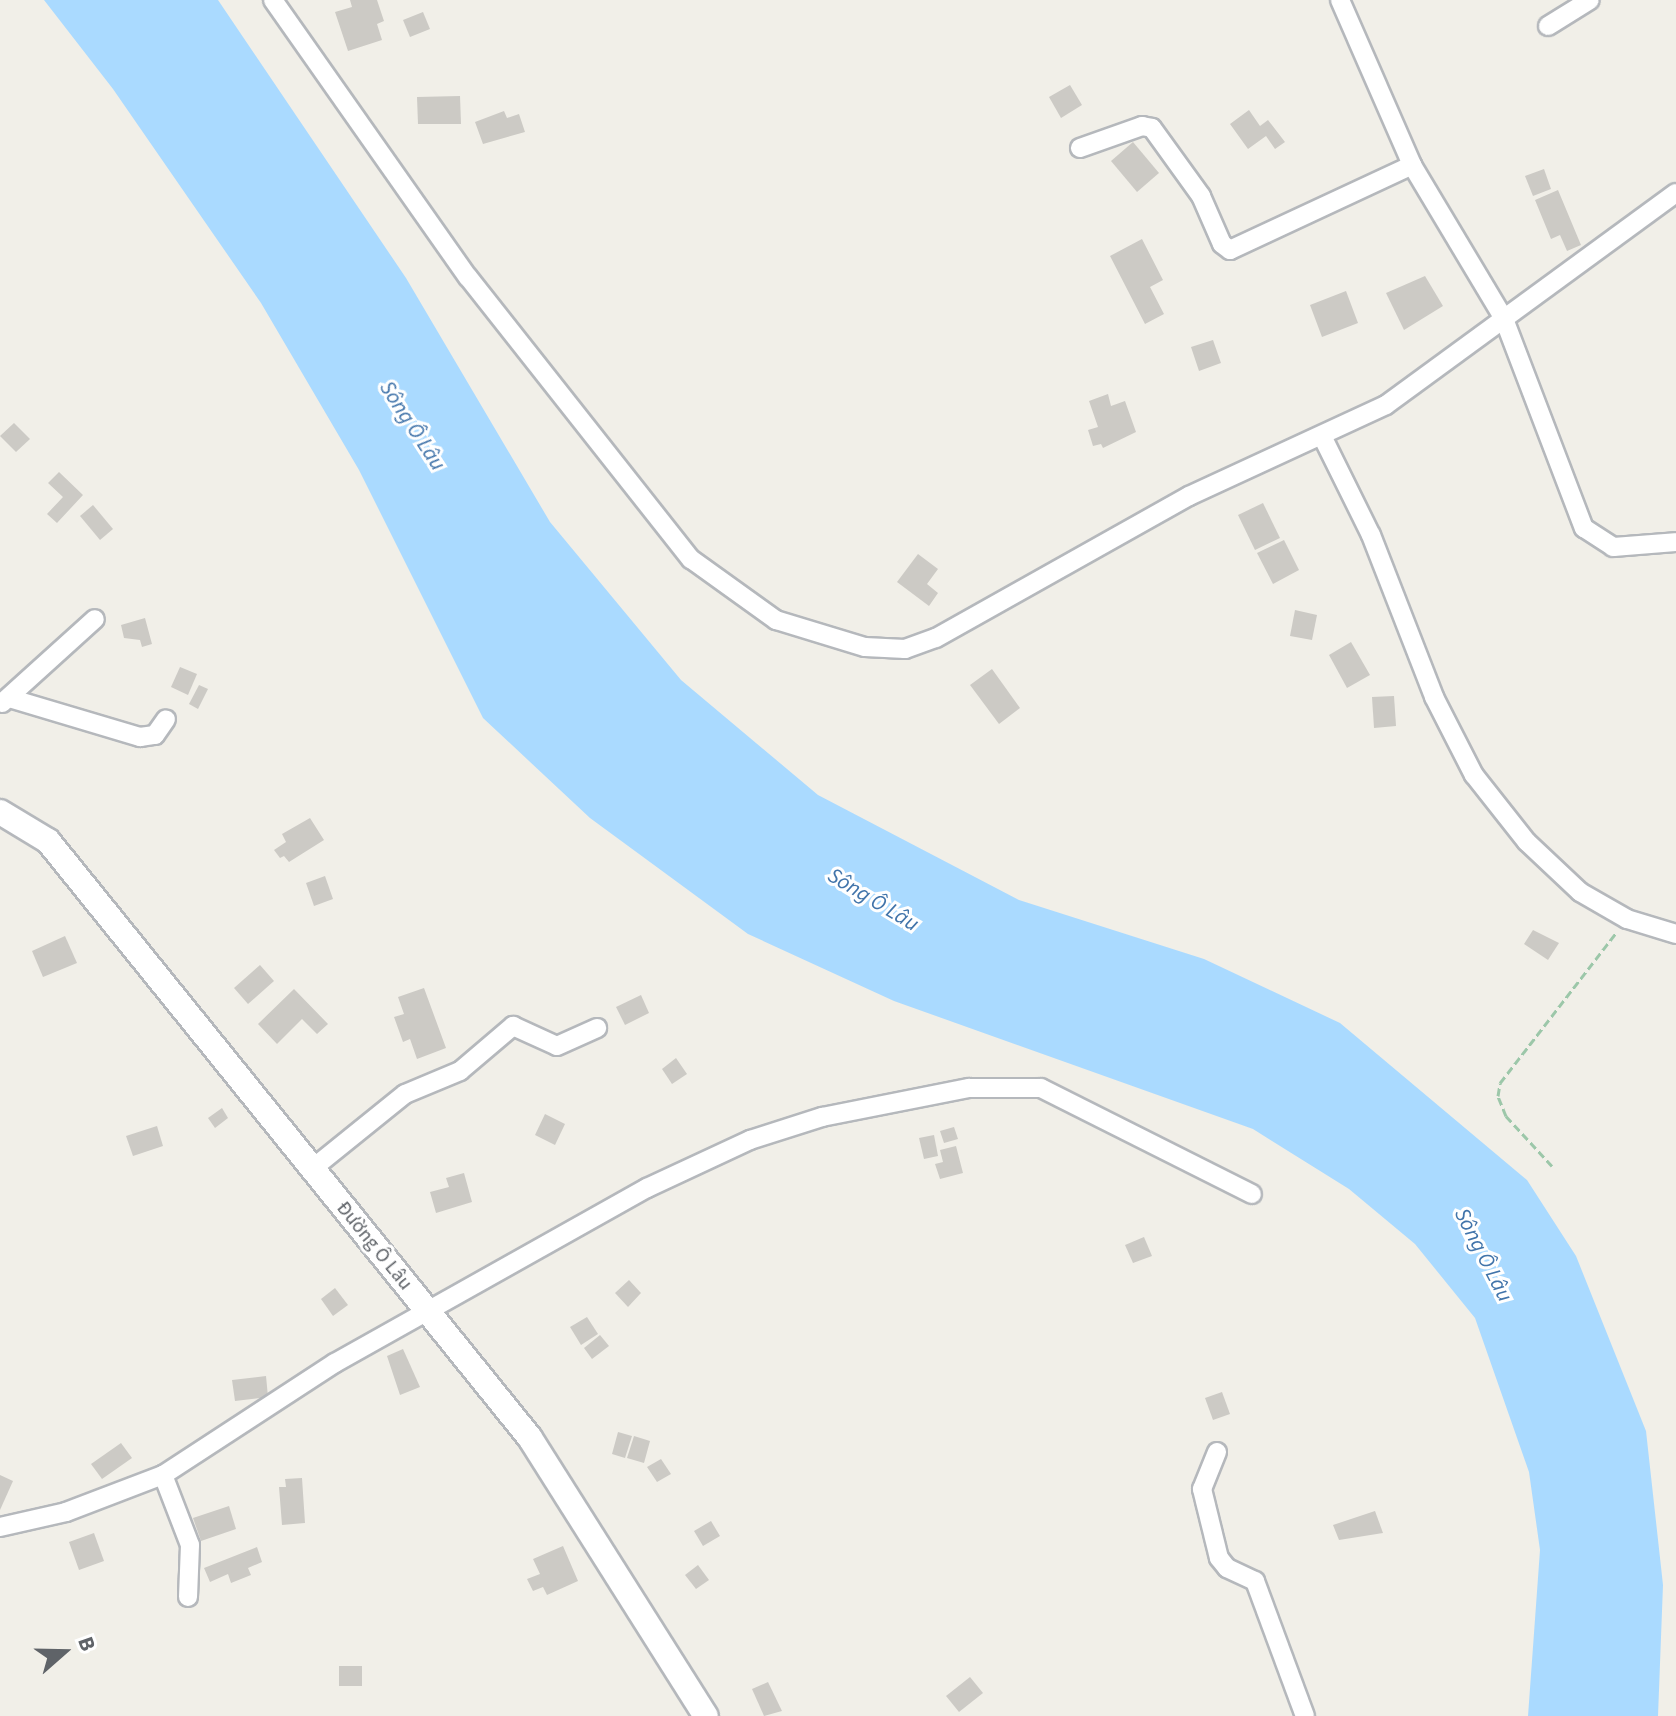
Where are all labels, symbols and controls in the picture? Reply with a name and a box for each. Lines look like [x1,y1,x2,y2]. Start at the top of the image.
water label: Sông Ô Lâu [373,376,451,476]
water label: Sông Ô Lâu [823,863,923,937]
street label: Đường Ô Lâu [331,1197,417,1295]
water label: Sông Ô Lâu [1448,1204,1518,1306]
north arrow [24,1612,104,1692]
text: B [69,1632,104,1656]

